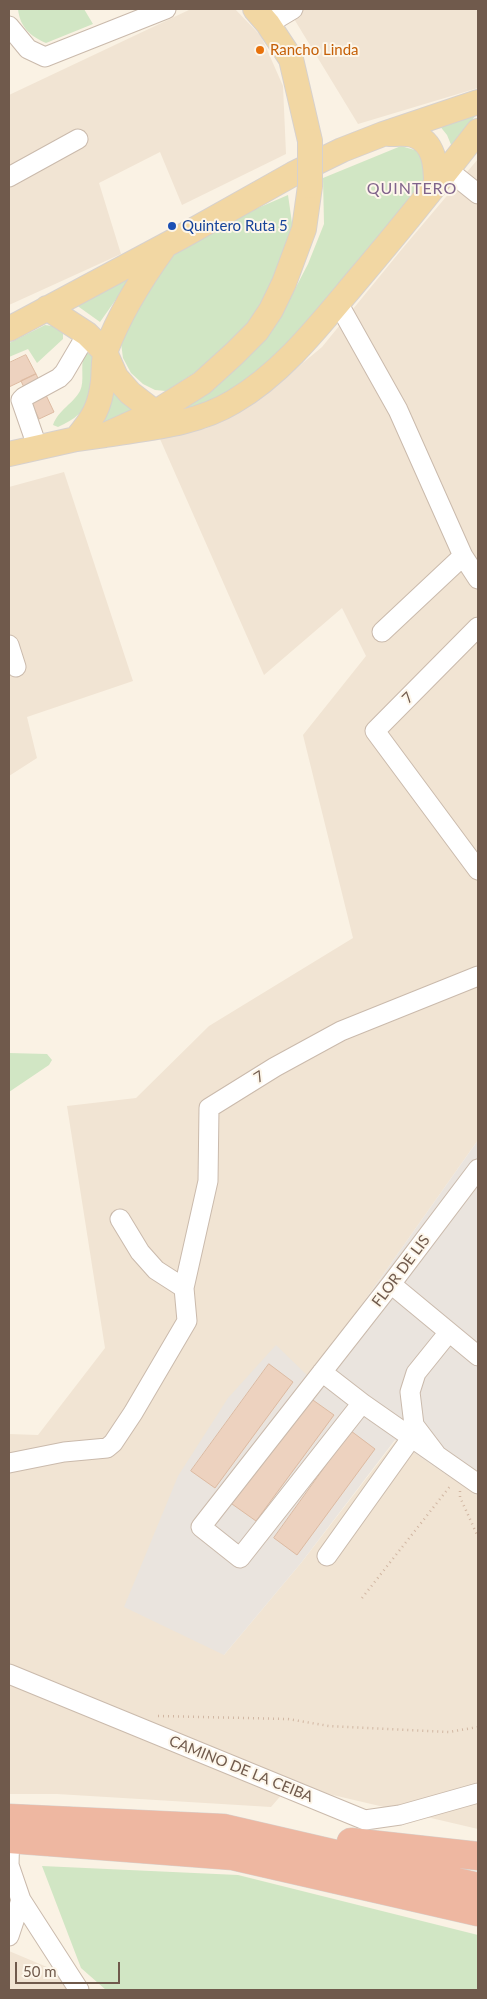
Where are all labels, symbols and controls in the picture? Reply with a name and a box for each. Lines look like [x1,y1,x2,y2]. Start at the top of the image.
place label: Rancho Linda [270,41,359,59]
marker: Rancho Linda [254,44,266,56]
district label: QUINTERO [366,179,458,199]
place label: Quintero Ruta 5 [182,217,288,235]
marker: Quintero Ruta 5 [166,220,178,232]
street label: 7 [399,689,417,707]
street label: 7 [251,1067,267,1087]
street label: FLOR DE LIS [368,1232,434,1310]
street label: CAMINO DE LA CEIBA [166,1732,316,1806]
scale bar [18,1952,122,1984]
text: 50 m [23,1962,57,1980]

